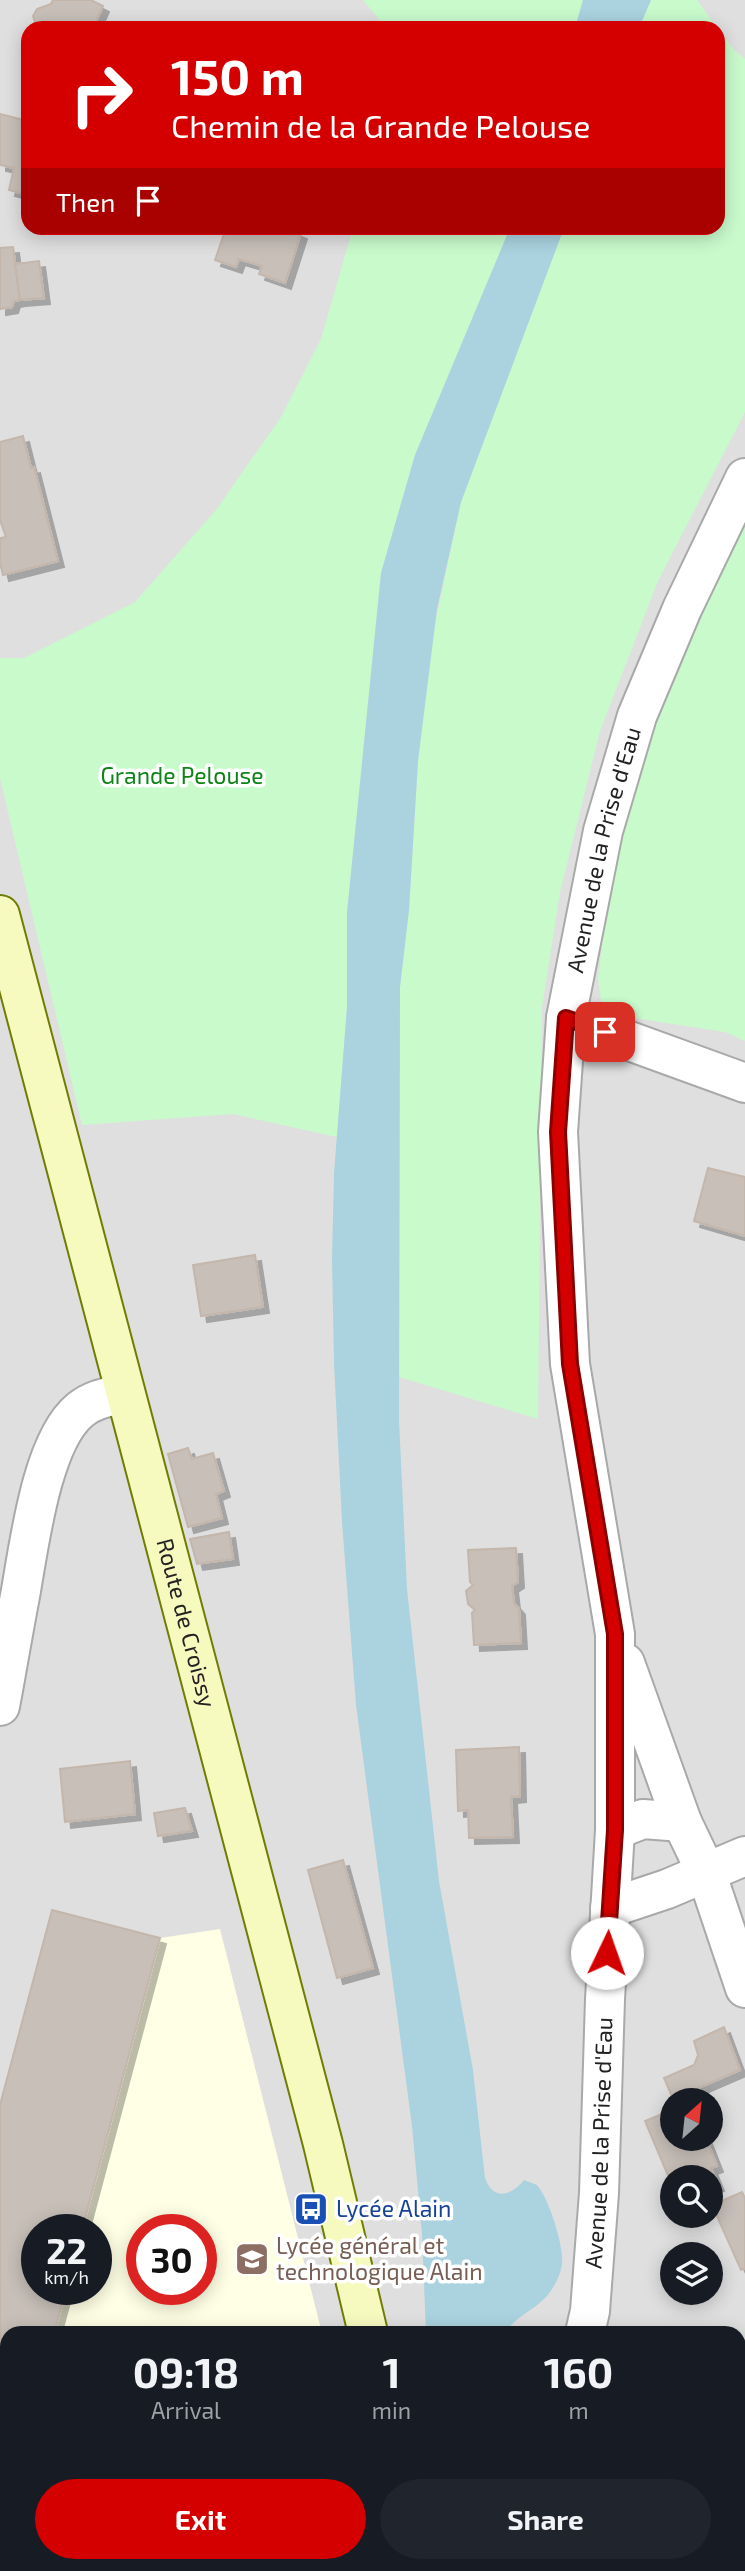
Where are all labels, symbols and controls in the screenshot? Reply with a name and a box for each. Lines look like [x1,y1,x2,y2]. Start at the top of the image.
text: 150 m [171,46,304,105]
icon: right [56,49,147,140]
text: Chemin de la Grande Pelouse [171,106,591,144]
icon: arrive [129,182,167,220]
text: Then [56,186,115,217]
street label: Avenue de la Prise d'Eau [560,723,646,975]
park label: Grande Pelouse [100,761,264,789]
pin [575,1002,635,1062]
icon: arrive [586,1013,624,1051]
street label: Route de Croissy [151,1535,223,1710]
position arrow [570,1916,644,1990]
street label: Avenue de la Prise d'Eau [578,2017,617,2270]
north arrow [660,2088,723,2151]
map controls [660,2088,723,2305]
button: search [660,2165,723,2228]
bus stop icon: Lycée Alain [292,2190,330,2228]
place label: Lycée Alain [336,2194,451,2222]
speed limit sign: 30 [126,2214,217,2305]
text: 22 [46,2229,87,2271]
place label: Lycée général et technologique Alain [276,2231,483,2285]
school or university icon: Lycée général et technologique Alain [233,2240,271,2278]
button: layers [660,2242,723,2305]
text: km/h [44,2266,89,2288]
text: 09:18 [133,2346,239,2396]
text: 1 [382,2346,401,2396]
text: 160 [544,2346,613,2396]
text: Arrival [151,2396,221,2424]
text: min [372,2396,411,2424]
text: m [568,2396,589,2424]
button: Exit [35,2479,366,2559]
button: Share [380,2479,711,2559]

